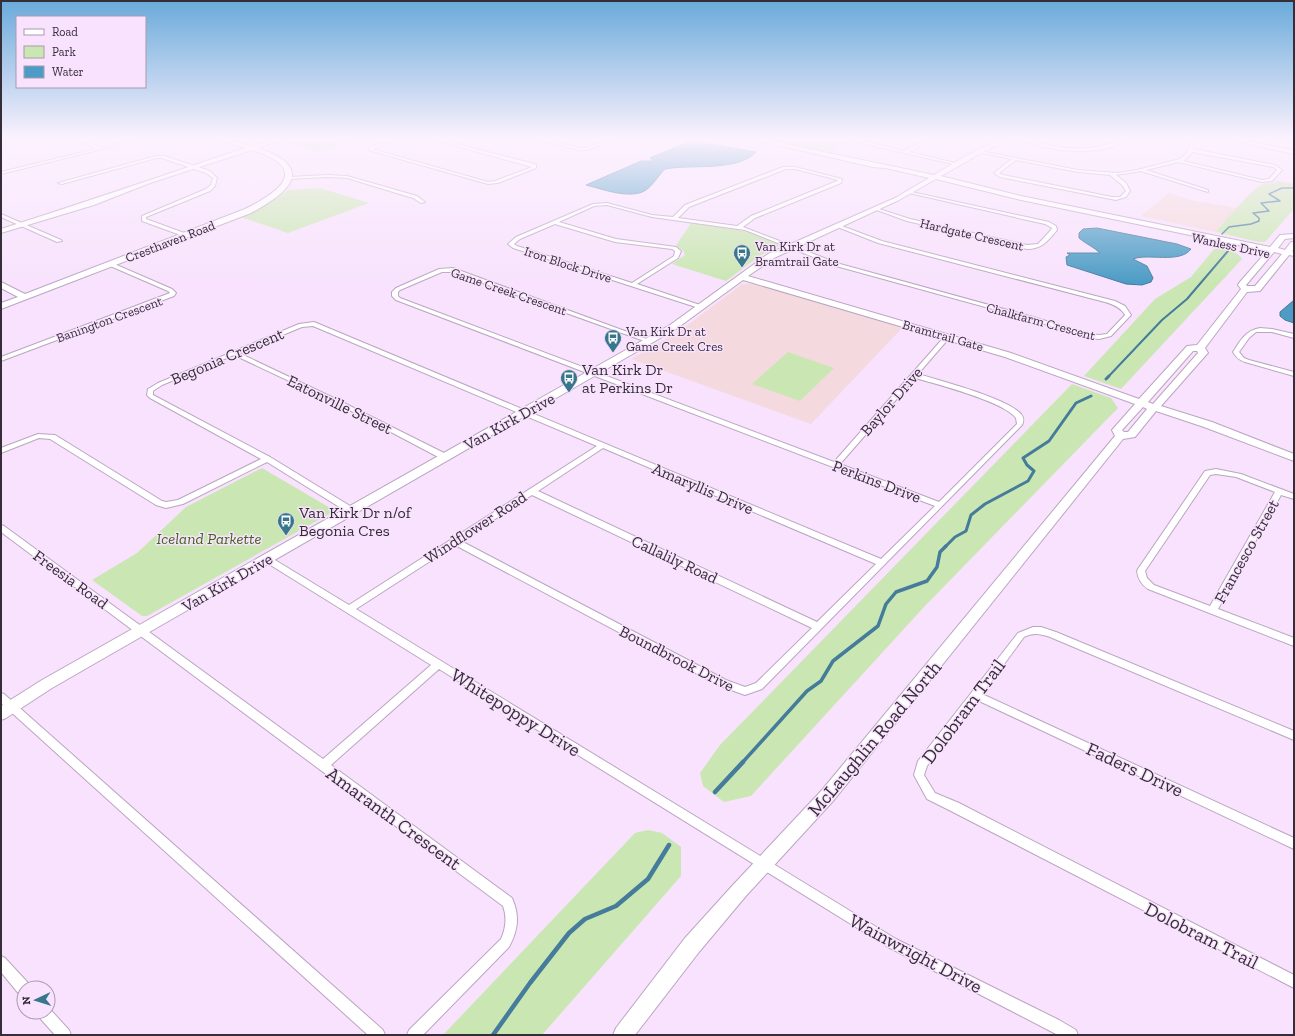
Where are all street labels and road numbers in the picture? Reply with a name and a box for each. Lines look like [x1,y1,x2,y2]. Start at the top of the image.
street label: Hardgate Crescent [919,215,1025,254]
street label: Cresthaven Road [123,218,217,265]
street label: Wanless Drive [1190,230,1271,261]
street label: Iron Block Drive [522,243,613,286]
street label: Game Creek Crescent [449,265,569,318]
street label: Banington Crescent [54,293,164,346]
street label: Chalkfarm Crescent [985,300,1097,343]
street label: Bramtrail Gate [901,317,985,354]
street label: Begonia Crescent [168,324,287,389]
street label: Baylor Drive [856,363,927,440]
street label: Eatonville Street [284,371,395,438]
street label: Van Kirk Drive [460,389,558,455]
street label: Perkins Drive [830,456,924,507]
street label: Amaryllis Drive [649,459,756,518]
street label: Windflower Road [420,487,530,568]
street label: Francesco Street [1210,496,1283,607]
street label: Callalily Road [629,531,721,588]
street label: Freesia Road [30,546,112,613]
street label: Van Kirk Drive [178,549,276,616]
street label: Boundbrook Drive [616,621,737,696]
street label: Dolobram Trail [917,655,1010,768]
street label: McLaughlin Road North [803,656,946,821]
street label: Whitepoppy Drive [447,663,585,762]
street label: Faders Drive [1083,737,1187,802]
street label: Amaranth Crescent [322,762,466,875]
street label: Dolobram Trail [1141,897,1263,974]
street label: Wainwright Drive [845,909,986,998]

